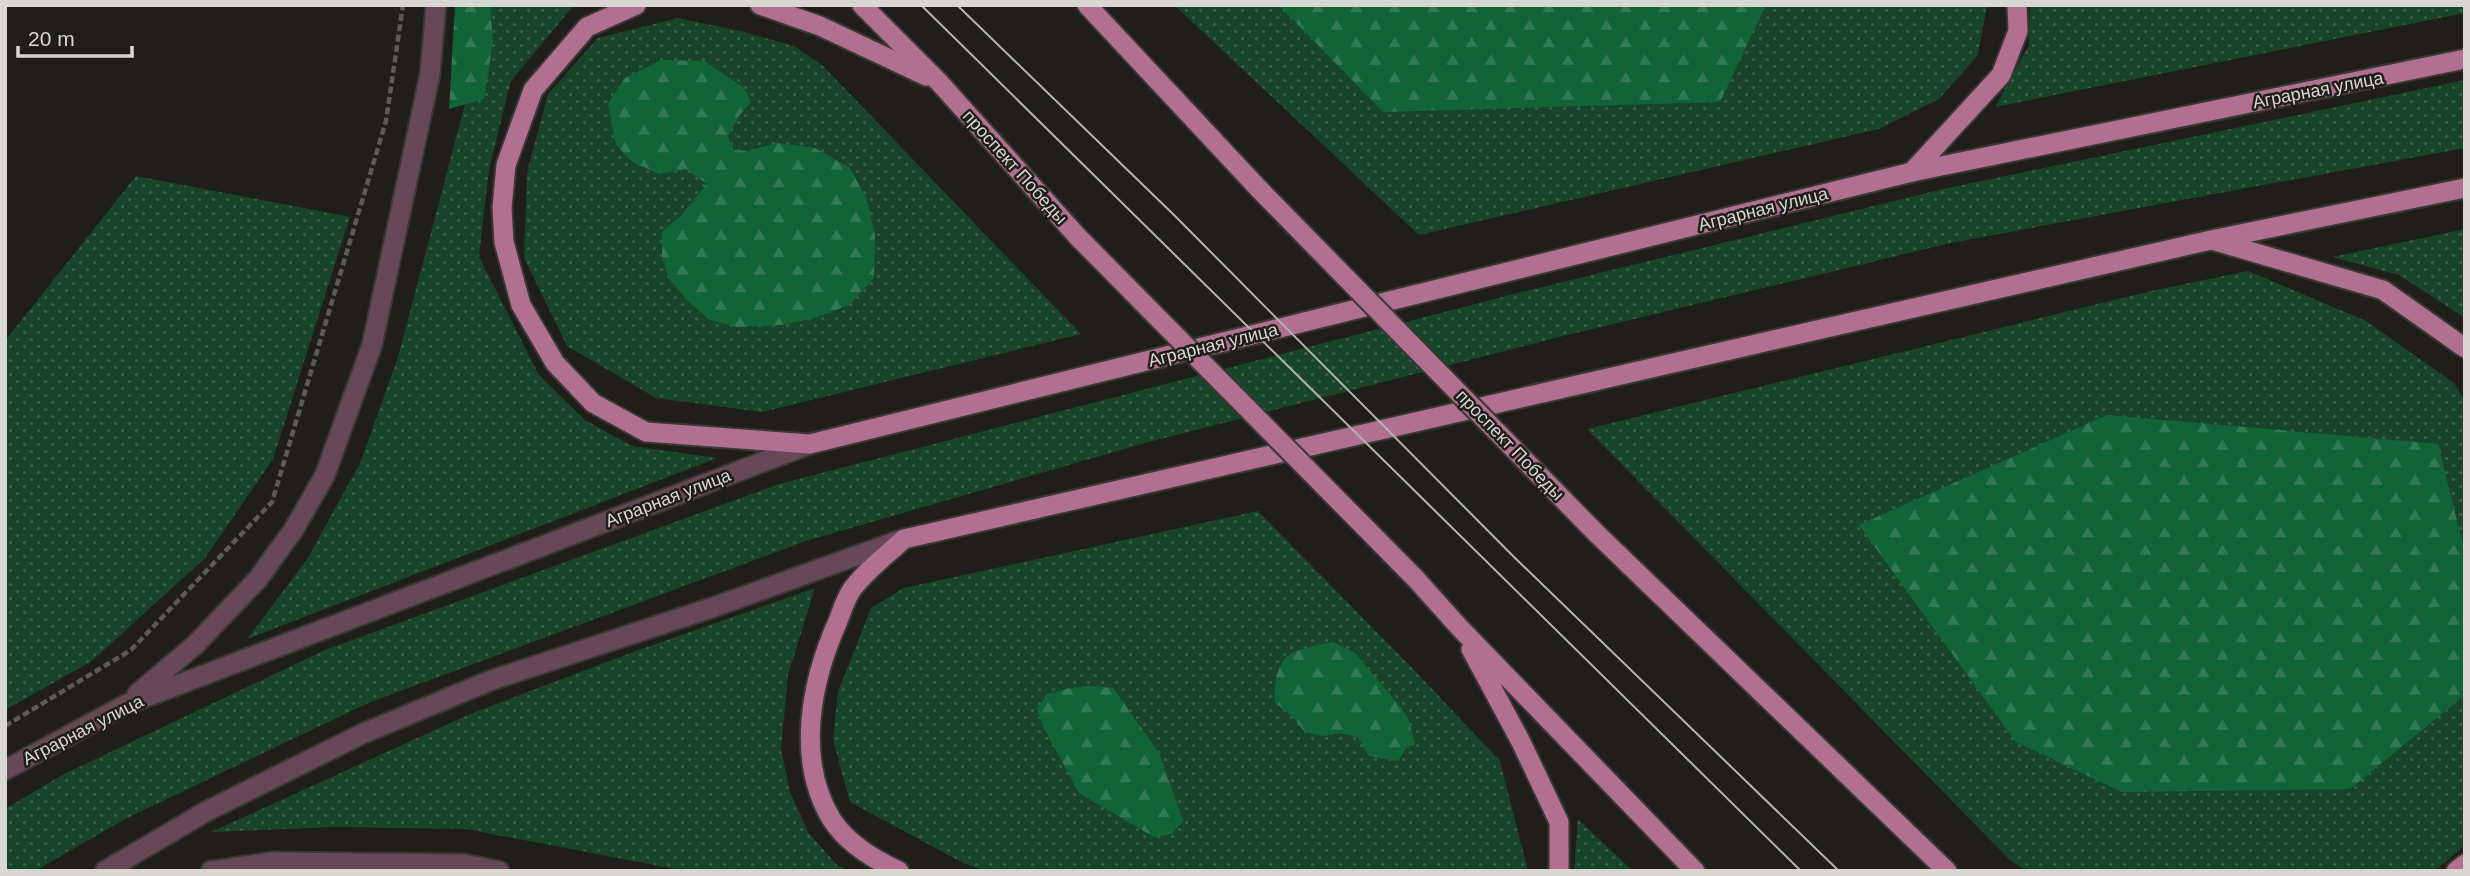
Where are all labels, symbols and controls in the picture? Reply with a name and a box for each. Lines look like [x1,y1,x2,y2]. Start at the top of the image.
scale bar [18,14,131,58]
text: 20 m [28,27,75,50]
street label: Аграрная улица [2251,67,2386,112]
street label: проспект Победы [959,106,1071,228]
street label: Аграрная улица [1696,183,1831,235]
street label: Аграрная улица [1146,319,1281,371]
street label: проспект Победы [1452,386,1568,504]
street label: Аграрная улица [602,465,734,531]
street label: Аграрная улица [19,691,148,769]

